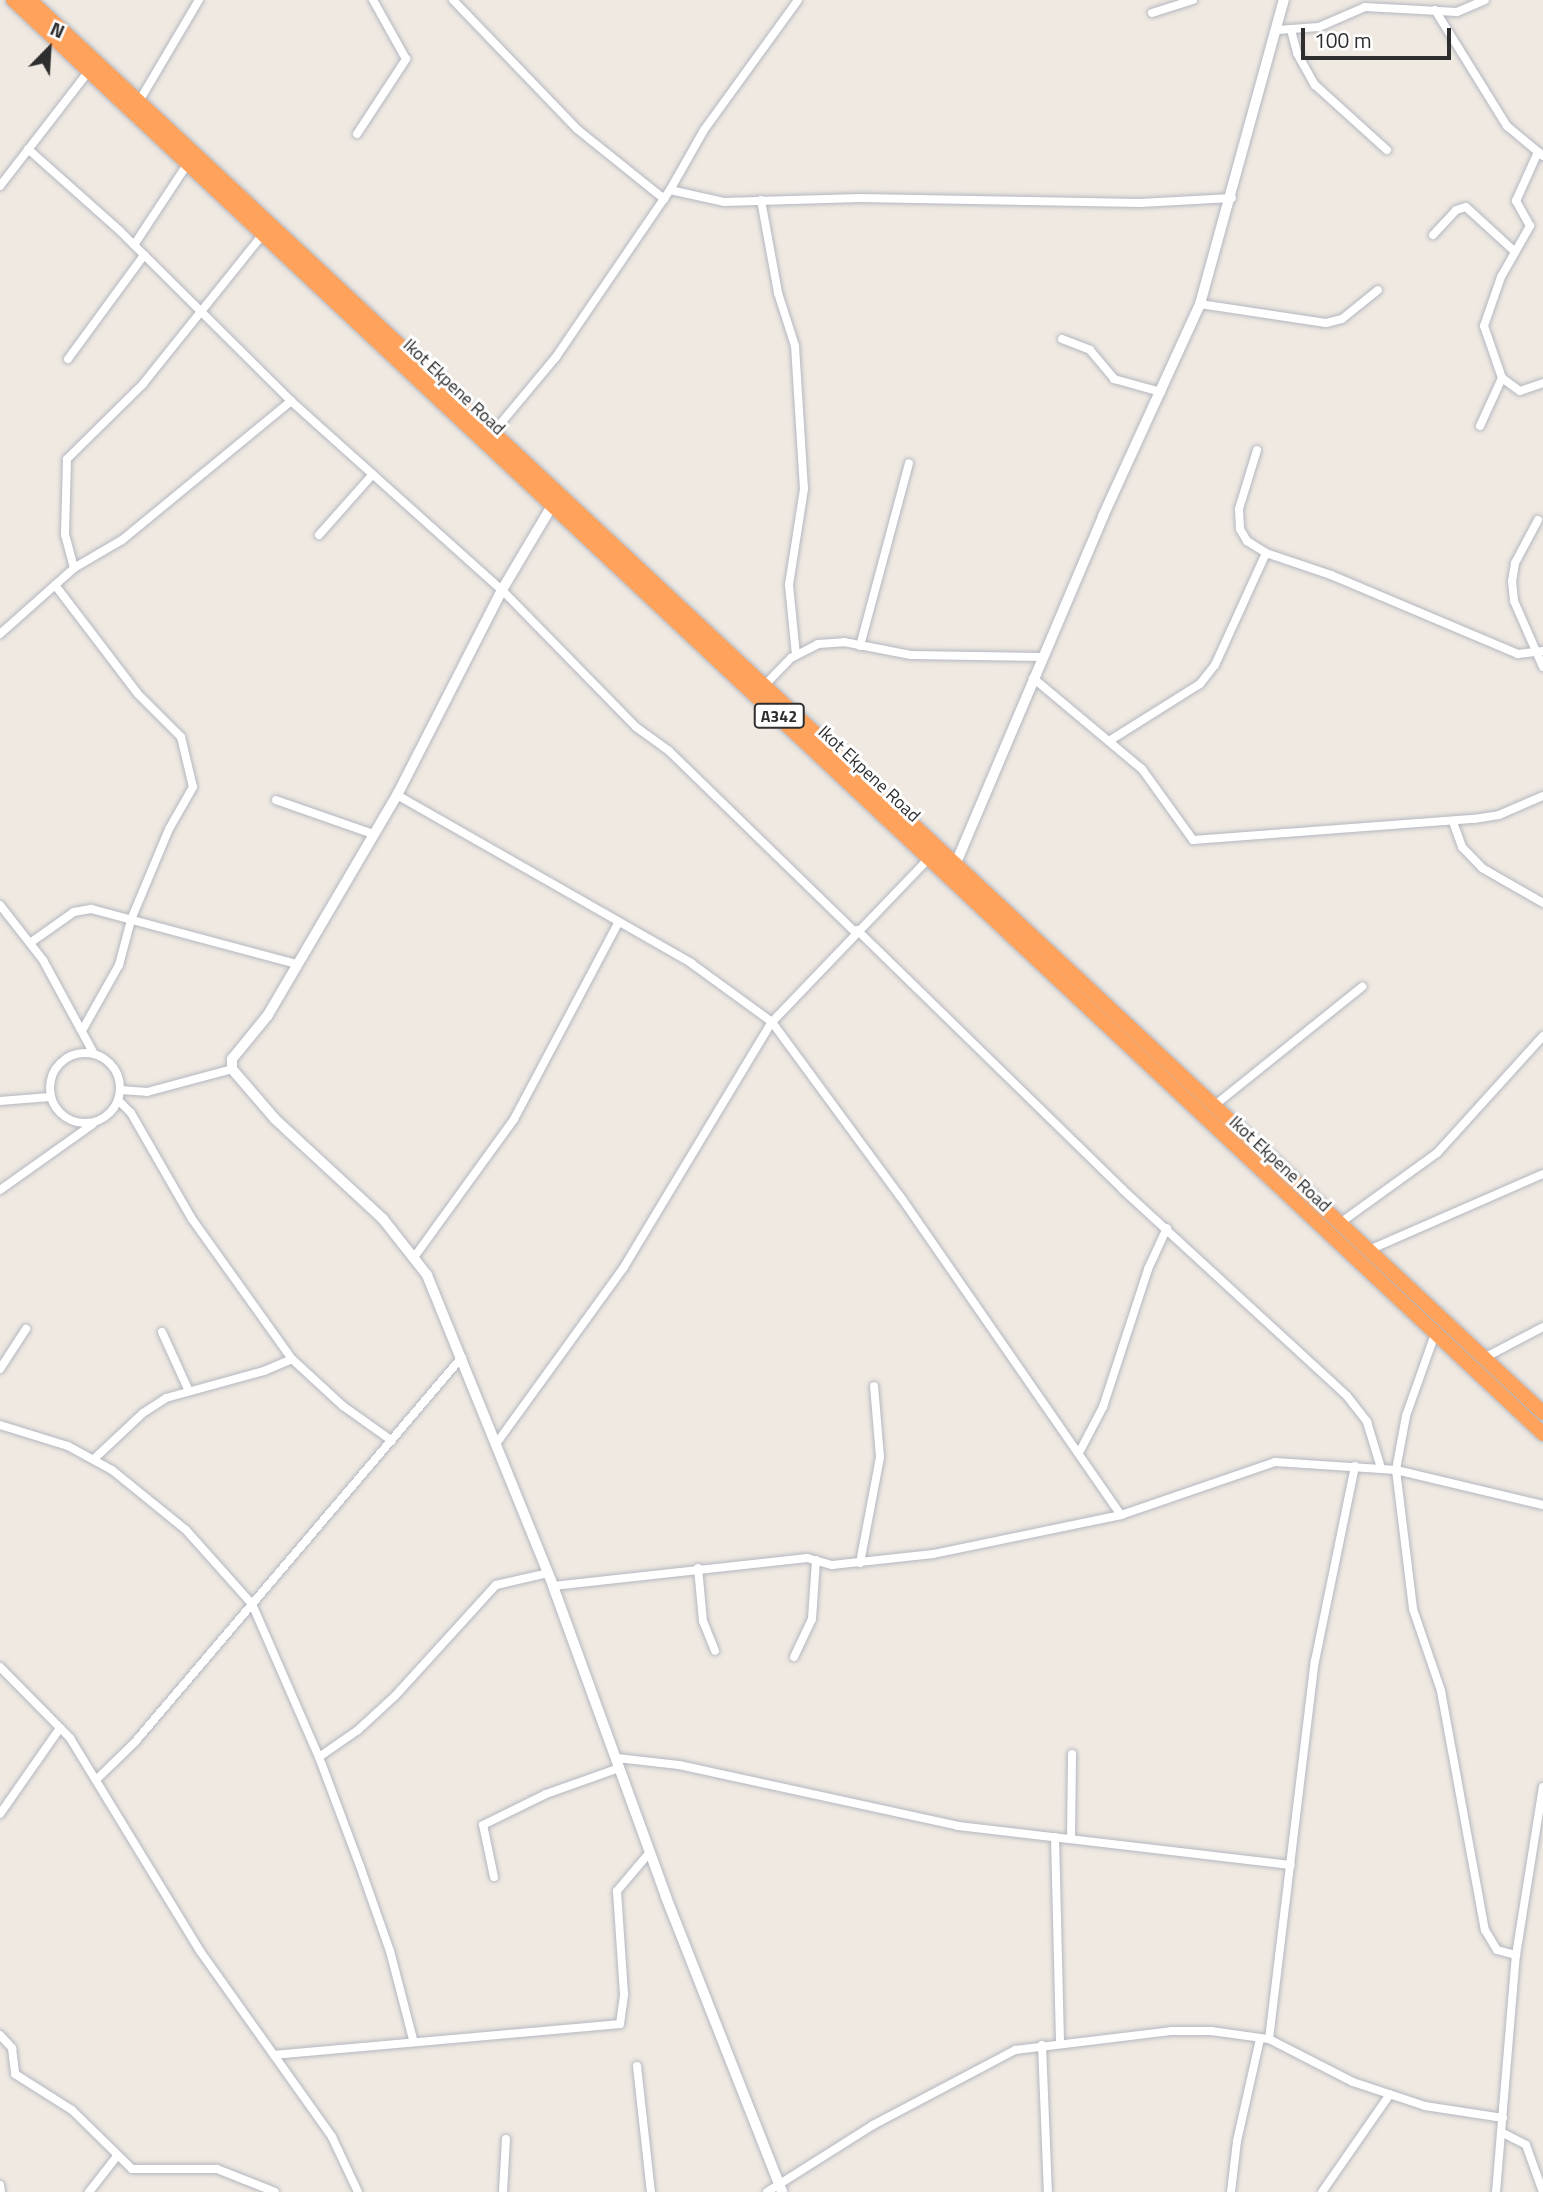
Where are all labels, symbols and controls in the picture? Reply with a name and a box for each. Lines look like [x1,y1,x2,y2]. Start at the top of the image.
text: N [46,13,70,45]
north arrow [14,14,84,84]
scale bar [1305,14,1456,58]
text: 100 m [1314,24,1371,56]
street label: Ikot Ekpene Road [399,334,509,440]
road number: A342 [753,704,805,729]
street label: Ikot Ekpene Road [814,721,924,827]
street label: Ikot Ekpene Road [1225,1111,1335,1217]

